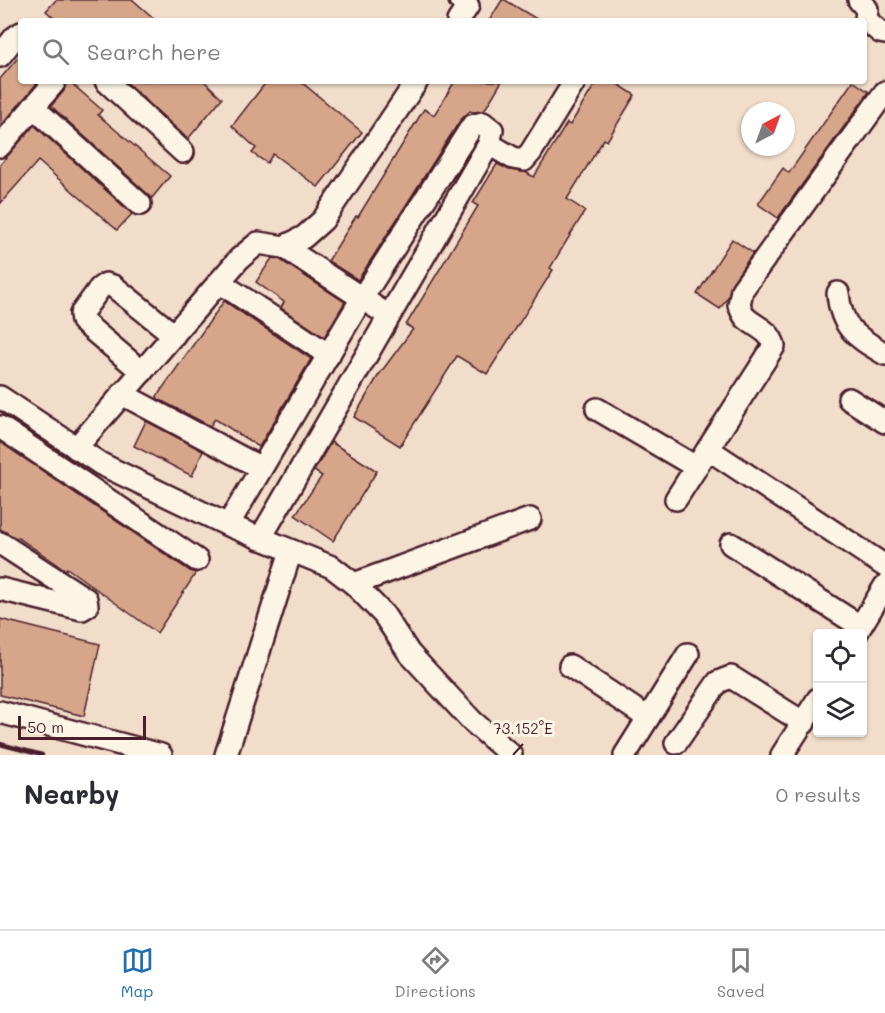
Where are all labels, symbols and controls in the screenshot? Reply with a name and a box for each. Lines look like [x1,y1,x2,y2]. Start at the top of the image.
search box [18,18,867,84]
icon: search [39,35,72,68]
text: Search here [87,37,221,66]
north arrow [741,102,795,156]
map controls [813,629,867,737]
button: locate [813,629,867,683]
button: layers [813,683,867,737]
scale bar [18,713,146,740]
text: 50 m [27,716,64,737]
text: 73.152°E [493,718,553,738]
text: Nearby [24,777,119,811]
text: 0 results [776,781,861,807]
tab: Map [121,944,154,1001]
tab: Directions [395,944,476,1001]
tab: Saved [717,944,764,1001]

